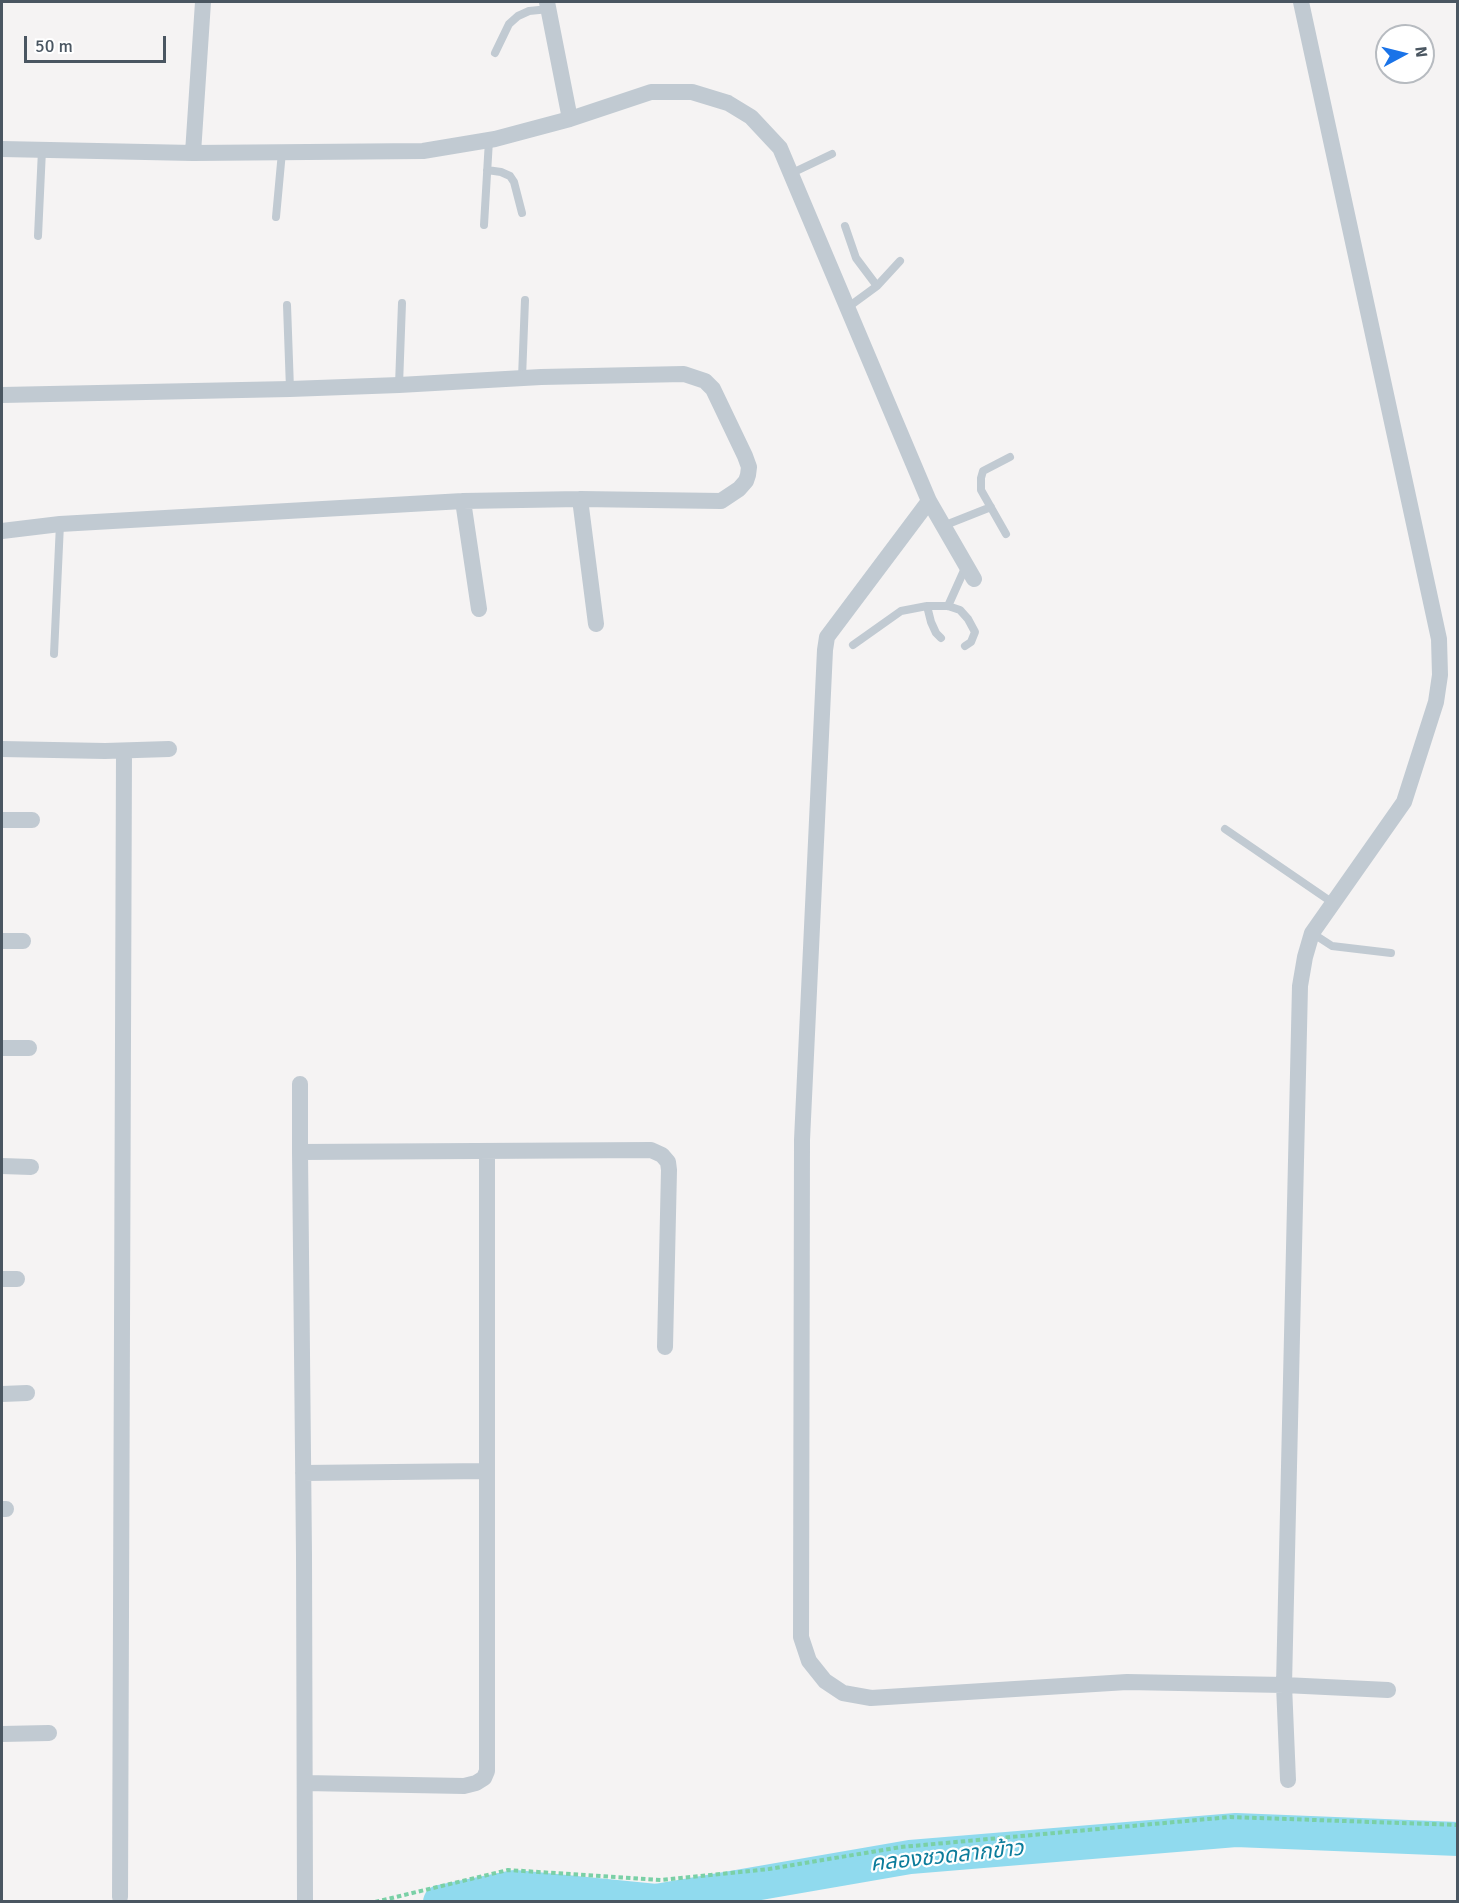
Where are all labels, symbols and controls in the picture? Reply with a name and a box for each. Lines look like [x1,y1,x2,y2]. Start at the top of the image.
scale bar [27,24,170,62]
north arrow [1375,24,1435,84]
text: 50 m [35,35,73,57]
text: N [1410,45,1431,59]
water label: คลองชวดลากข้าว [869,1836,1025,1878]

